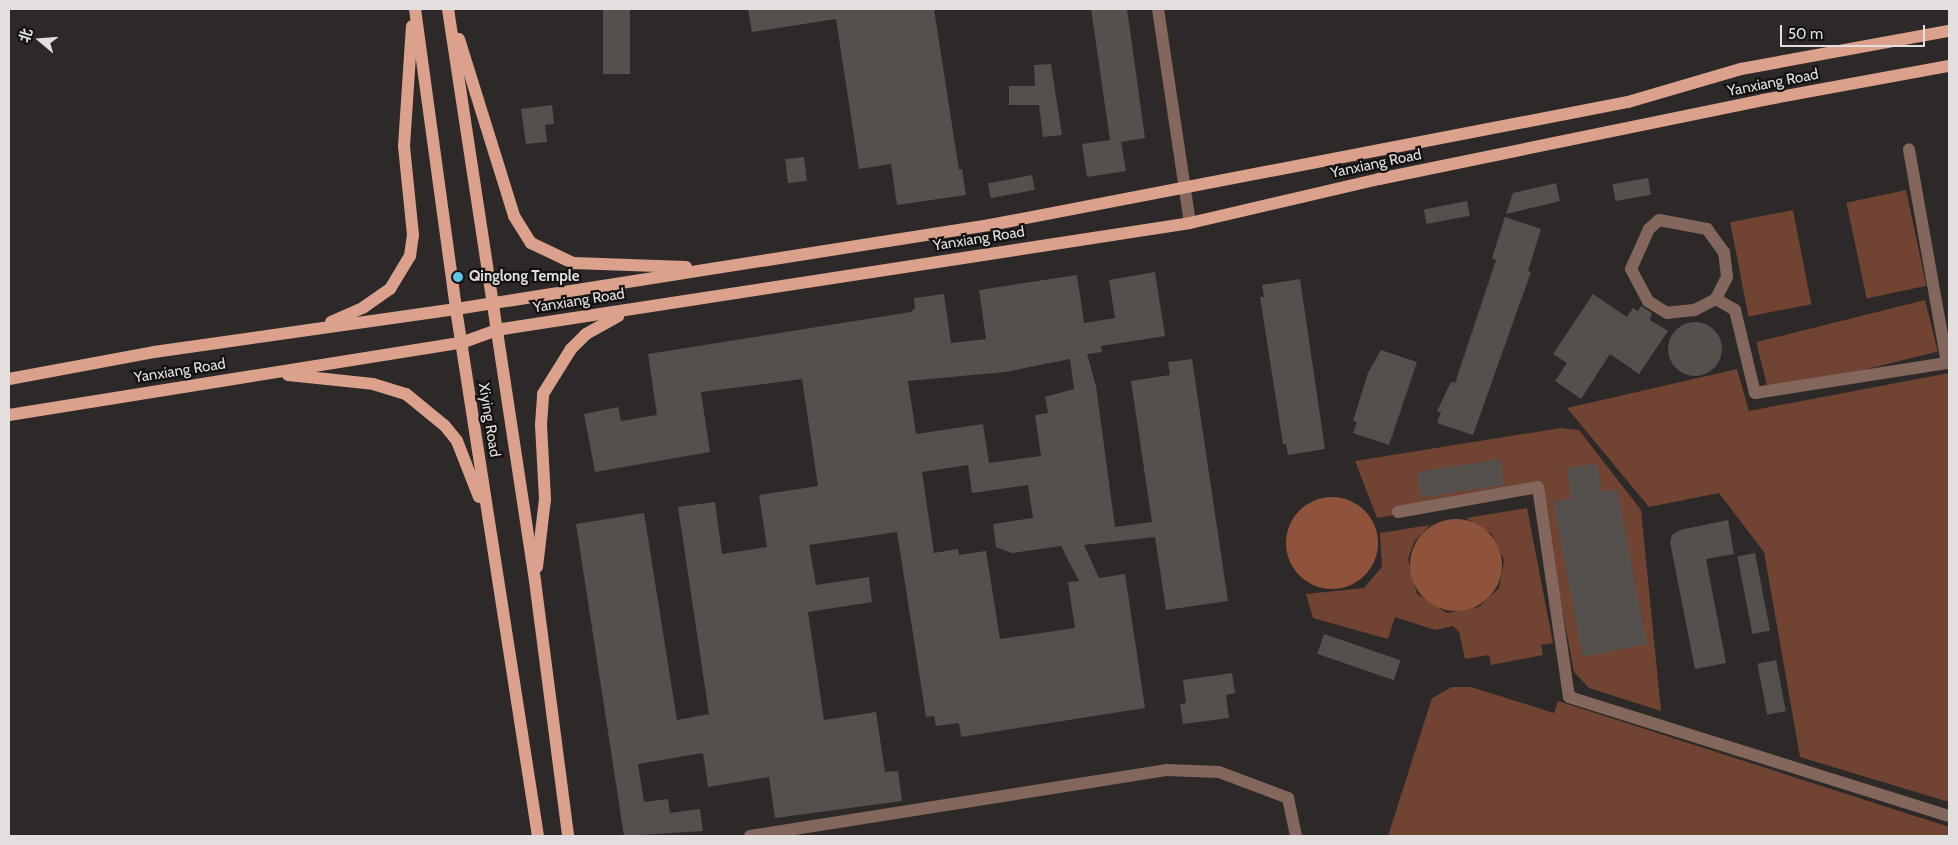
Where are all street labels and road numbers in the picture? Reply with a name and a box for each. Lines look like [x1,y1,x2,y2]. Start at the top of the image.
street label: Yanxiang Road [1726,65,1820,101]
street label: Yanxiang Road [1329,146,1423,182]
street label: Yanxiang Road [932,223,1026,255]
street label: Yanxiang Road [532,285,626,317]
street label: Yanxiang Road [133,355,227,387]
street label: Xiying Road [474,382,504,458]

